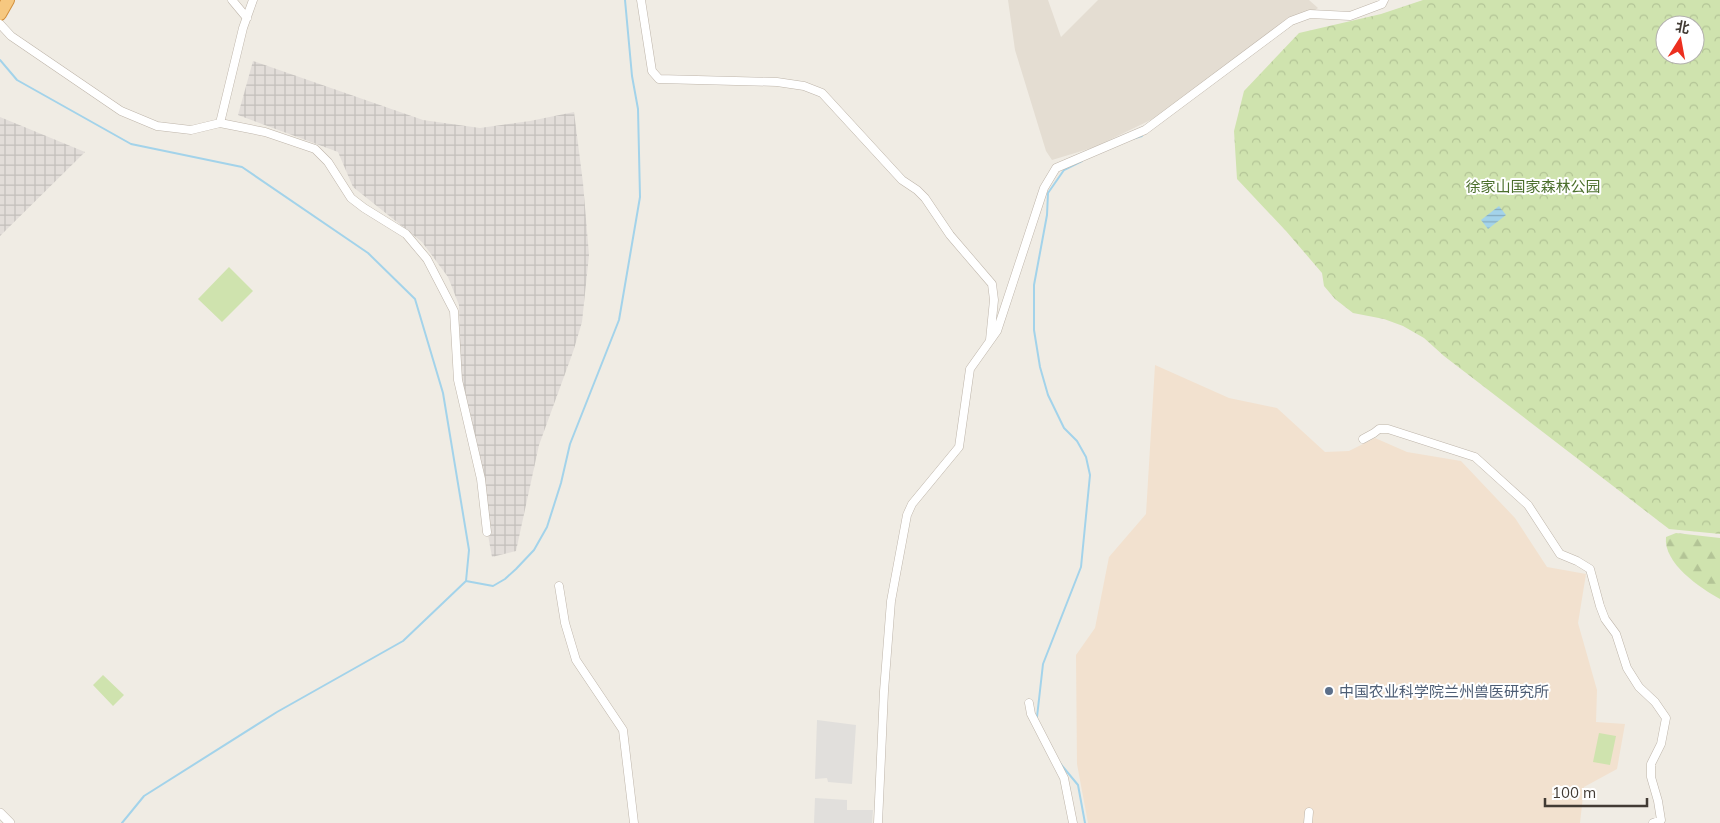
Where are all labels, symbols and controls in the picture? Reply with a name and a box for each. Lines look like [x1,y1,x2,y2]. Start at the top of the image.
north arrow [1655,15,1705,65]
text: 北 [1674,17,1691,37]
park label: 徐家山国家森林公园 [1465,177,1601,196]
place label: 中国农业科学院兰州兽医研究所 [1339,682,1549,701]
marker: 中国农业科学院兰州兽医研究所 [1323,685,1335,697]
scale bar [1545,776,1648,808]
text: 100 m [1552,783,1596,802]

